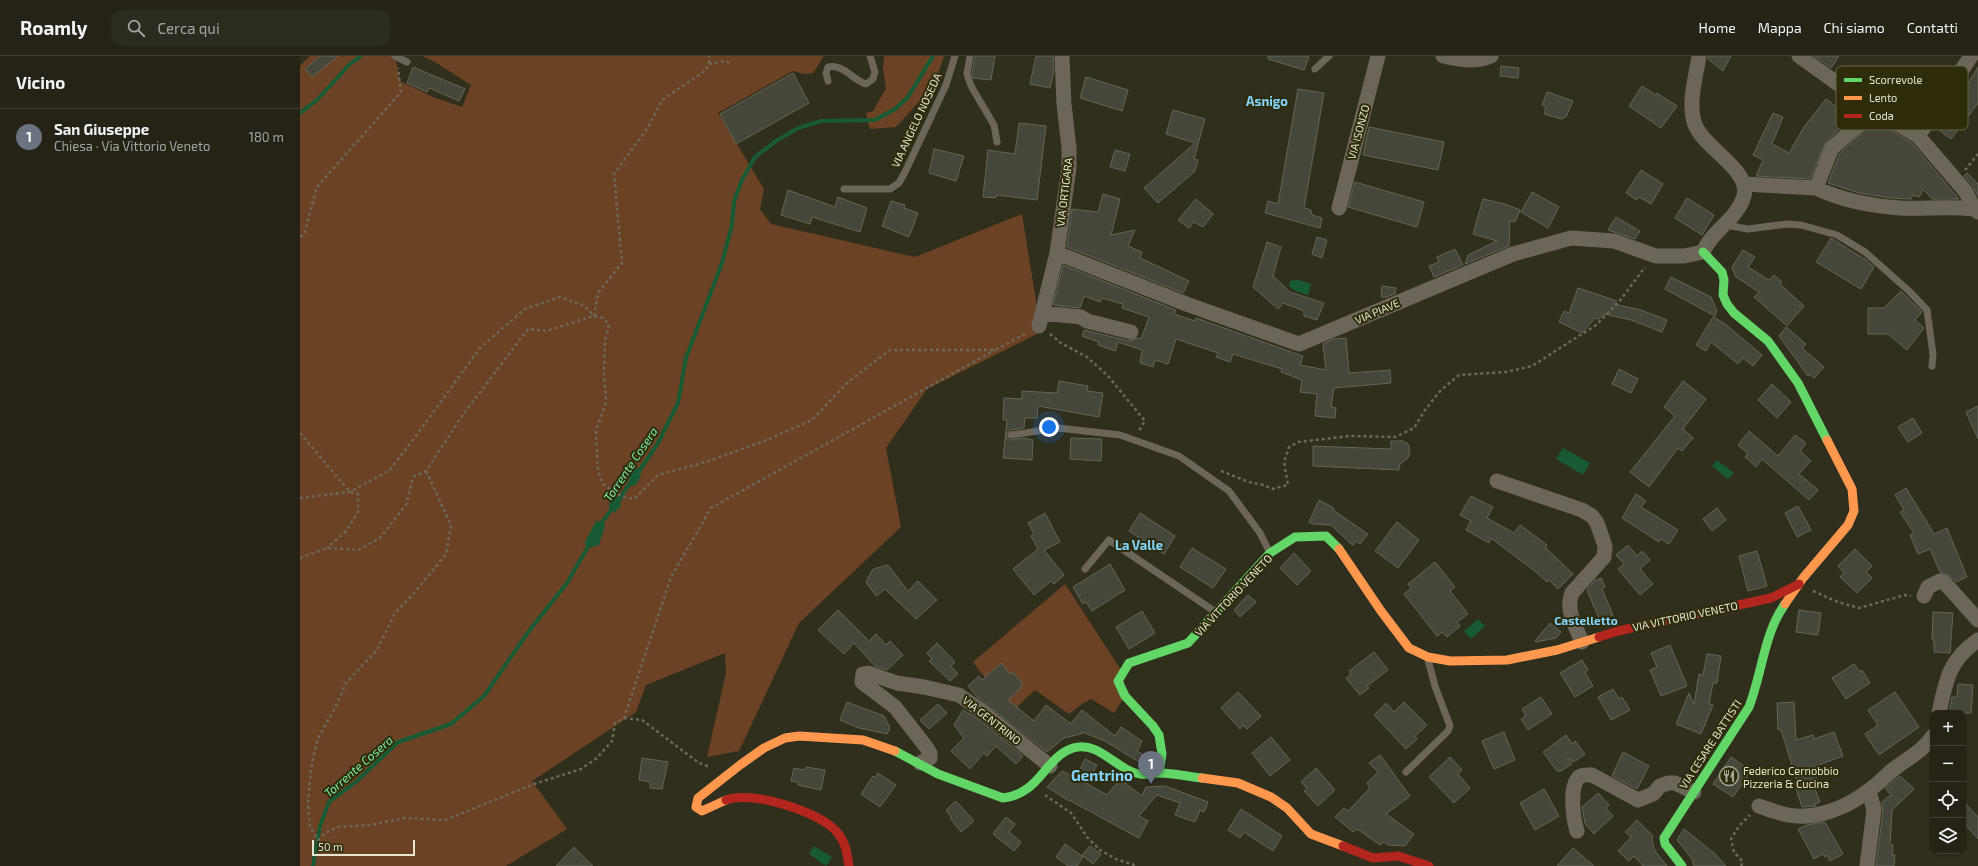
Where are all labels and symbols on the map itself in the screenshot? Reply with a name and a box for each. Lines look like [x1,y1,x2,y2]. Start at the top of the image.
legend [1836,66,1968,130]
street label: VIA ANGELO NOSEDA [888,71,944,169]
text: Scorrevole [1869,73,1923,86]
text: Lento [1869,91,1897,104]
district label: Asnigo [1246,93,1288,109]
street label: VIA ISONZO [1344,103,1372,161]
text: Coda [1869,109,1894,122]
street label: VIA ORTIGARA [1053,157,1075,227]
street label: VIA PIAVE [1353,296,1401,326]
your location [1039,417,1059,437]
water label: Torrente Cosera [600,424,660,504]
district label: La Valle [1115,537,1163,553]
street label: VIA VITTORIO VENETO [1192,551,1274,639]
street label: VIA VITTORIO VENETO [1631,598,1739,634]
district label: Castelletto [1554,613,1618,627]
street label: VIA GENTRINO [960,693,1024,747]
street label: VIA CESARE BATTISTI [1676,697,1744,791]
water label: Torrente Cosera [321,732,395,800]
pin: 1 [1138,751,1164,784]
place label: Federico Cernobbio Pizzeria & Cucina [1743,764,1839,790]
restaurant icon: Federico Cernobbio Pizzeria & Cucina [1718,765,1740,787]
district label: Gentrino [1071,766,1133,784]
scale bar [312,838,415,857]

